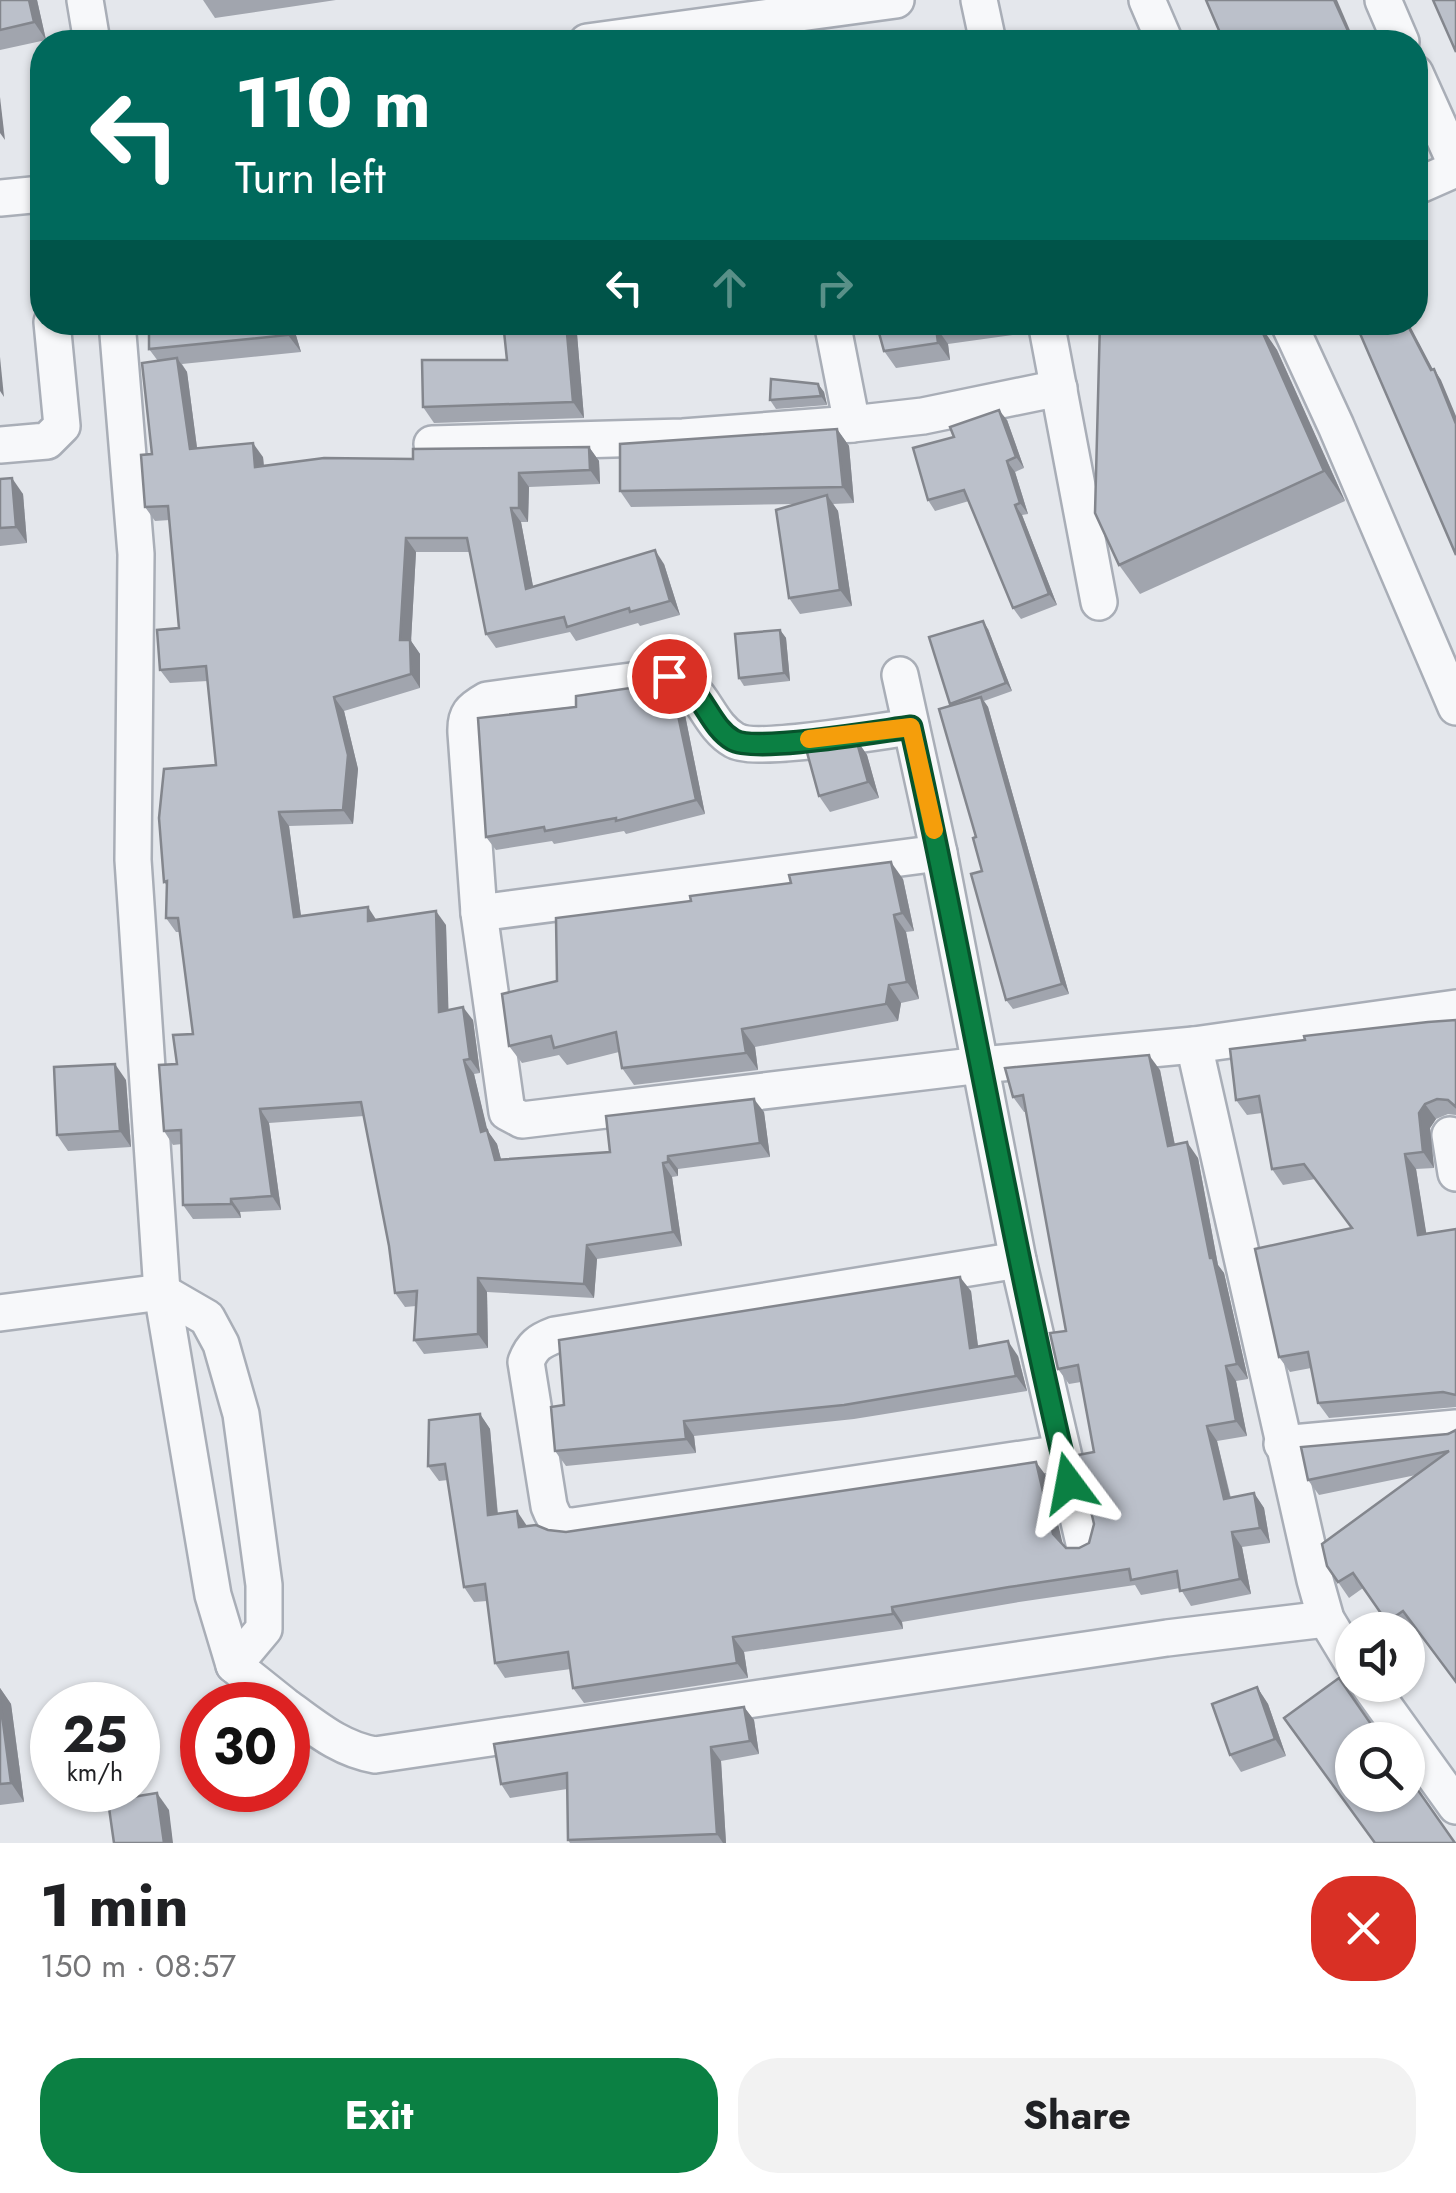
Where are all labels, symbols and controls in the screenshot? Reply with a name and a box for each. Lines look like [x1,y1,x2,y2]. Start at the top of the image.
text: 110 m [235,52,431,153]
icon: left [70,70,200,200]
text: Turn left [235,145,386,210]
icon: left [597,260,652,315]
icon: ahead [702,260,757,315]
icon: right [807,260,862,315]
pin [627,634,712,719]
icon: arrive [642,649,697,704]
position arrow [1017,1431,1121,1535]
map controls [1335,1612,1425,1812]
button: sound [1335,1612,1425,1702]
speed limit sign: 30 [180,1682,310,1812]
text: 25 [62,1698,128,1771]
button: search [1335,1722,1425,1812]
text: km/h [67,1754,123,1790]
text: 1 min [40,1862,189,1949]
button: close [1311,1876,1416,1981]
text: 150 m · 08:57 [40,1943,236,1989]
button: Exit [40,2058,718,2173]
button: Share [738,2058,1416,2173]

